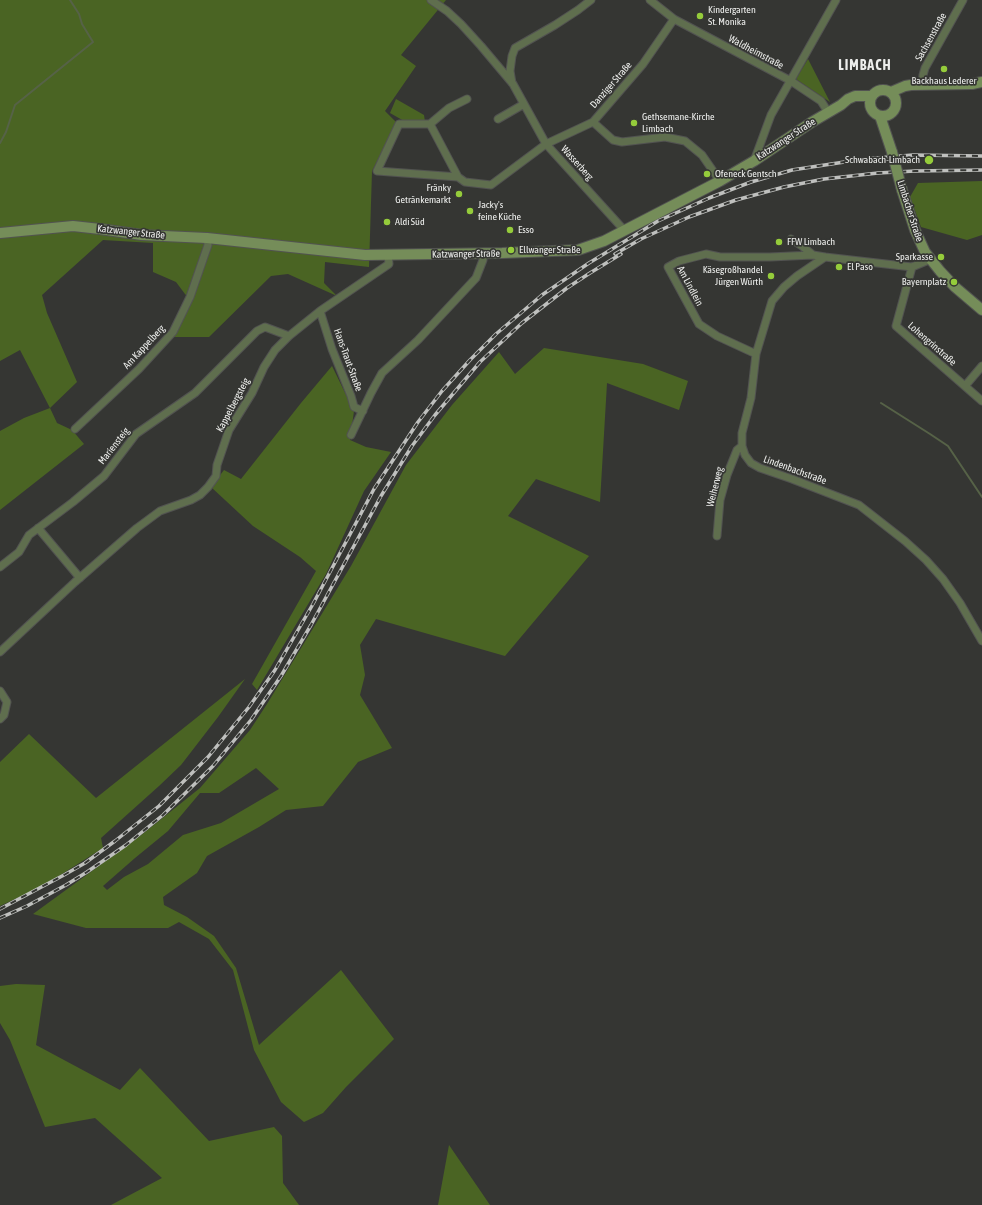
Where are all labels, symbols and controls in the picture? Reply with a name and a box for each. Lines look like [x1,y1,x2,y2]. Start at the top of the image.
place label: Kindergarten St. Monika [708,4,756,28]
marker: Kindergarten St. Monika [695,11,705,21]
street label: Sachsenstraße [913,11,949,63]
street label: Waldheimstraße [726,32,786,72]
district label: LIMBACH [838,58,892,74]
street label: Danziger Straße [588,59,634,111]
marker: Backhaus Lederer [939,64,949,74]
place label: Backhaus Lederer [912,75,976,87]
place label: Gethsemane-Kirche Limbach [642,111,715,134]
street label: Katzwanger Straße [754,115,818,163]
marker: Gethsemane-Kirche Limbach [629,118,639,128]
street label: Wasserberg [558,143,596,183]
place label: Schwabach-Limbach [845,154,920,166]
marker: Schwabach-Limbach [923,154,935,166]
place label: Ofeneck Gentsch [715,168,777,180]
marker: Ofeneck Gentsch [702,169,712,179]
street label: Limbacher Straße [894,179,926,243]
place label: Fränky Getränkemarkt [395,182,451,206]
marker: Fränky Getränkemarkt [454,189,464,199]
place label: Jacky's feine Küche [478,199,521,222]
marker: Jacky's feine Küche [465,206,475,216]
place label: Aldi Süd [395,216,425,228]
marker: Aldi Süd [382,217,392,227]
street label: Katzwanger Straße [97,222,165,242]
place label: Esso [518,224,534,236]
marker: Esso [505,225,515,235]
place label: FFW Limbach [787,236,835,248]
marker: FFW Limbach [774,237,784,247]
place label: Ellwanger Straße [519,244,581,256]
marker: Ellwanger Straße [506,245,516,255]
street label: Katzwanger Straße [432,247,500,261]
place label: Sparkasse [896,251,933,263]
marker: Sparkasse [936,252,946,262]
place label: El Paso [847,261,873,273]
marker: El Paso [834,262,844,272]
street label: Am Lindlein [674,264,706,308]
place label: Käsegroßhandel Jürgen Würth [703,264,763,288]
marker: Käsegroßhandel Jürgen Würth [766,271,776,281]
place label: Bayernplatz [902,276,946,288]
marker: Bayernplatz [949,277,959,287]
street label: Lohengrinstraße [905,320,959,368]
street label: Am Kappelberg [121,323,167,371]
street label: Hans-Traut-Straße [331,327,365,393]
street label: Kappelbergsteig [214,376,252,434]
street label: Mariensteig [96,425,132,467]
street label: Lindenbachstraße [762,453,828,487]
street label: Weiherweg [704,466,726,508]

